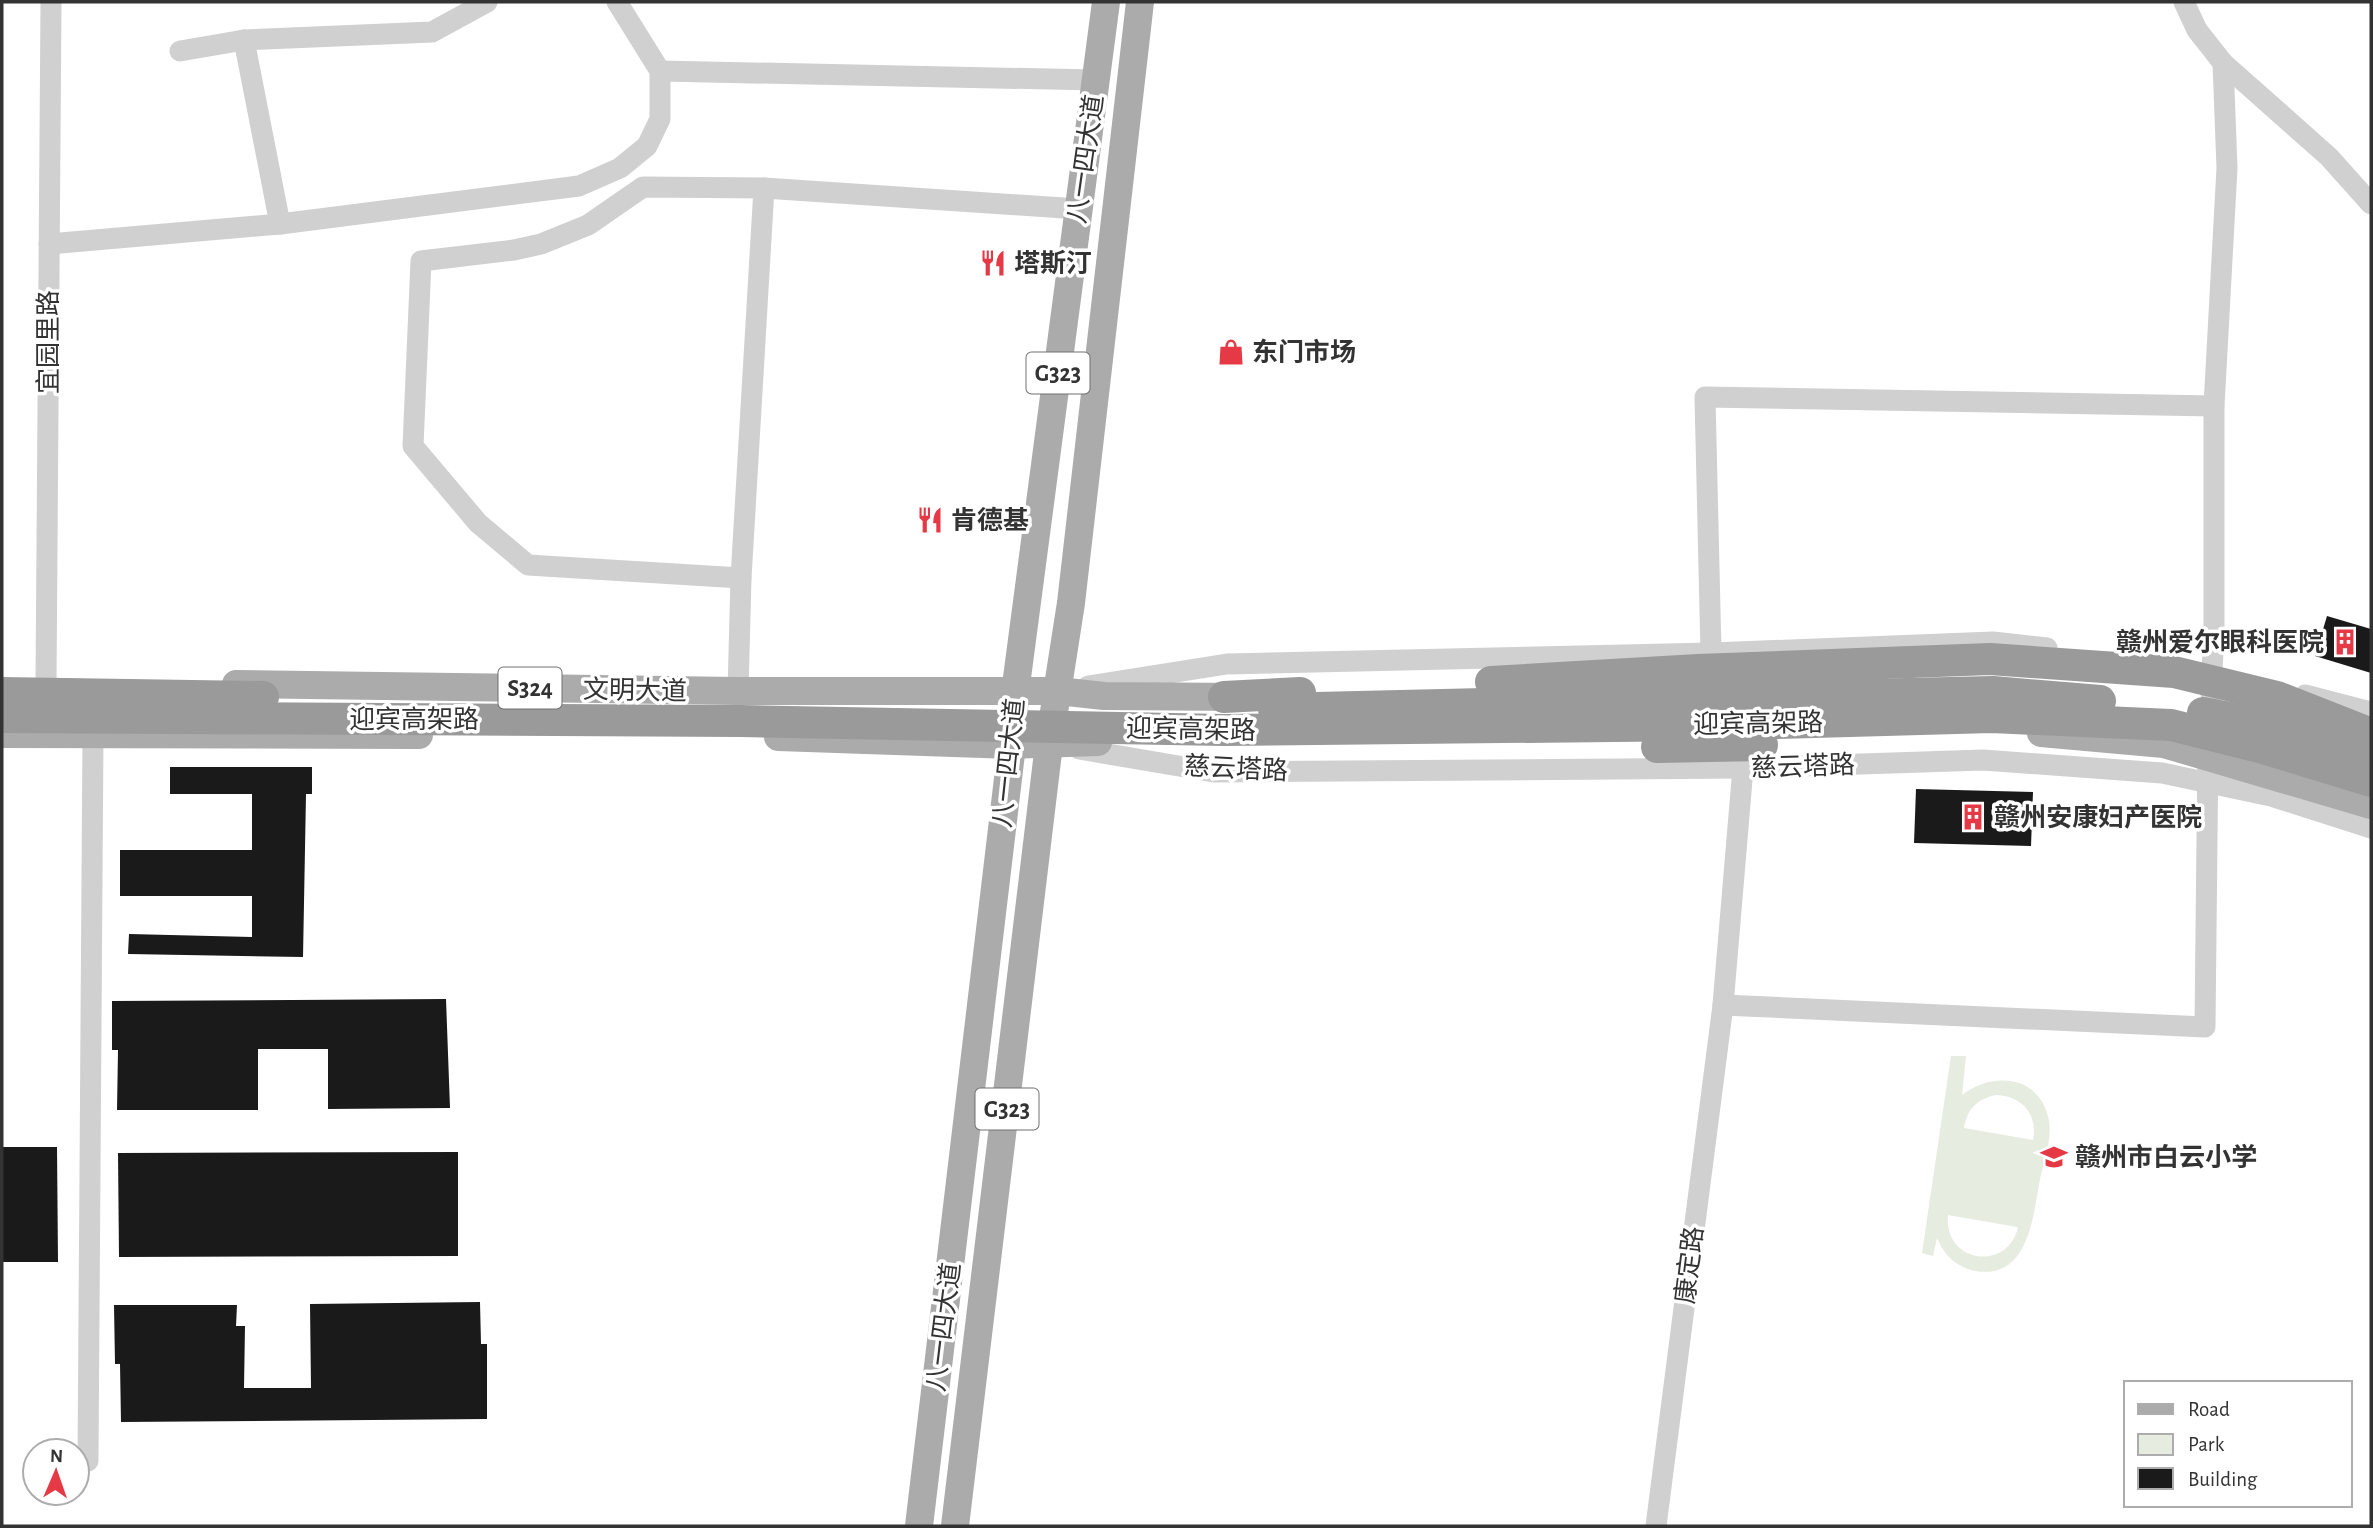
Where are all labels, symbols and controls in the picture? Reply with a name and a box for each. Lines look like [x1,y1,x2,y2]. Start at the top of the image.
street label: 八一四大道 [1062,93,1108,225]
restaurant icon: 塔斯汀 [978,248,1008,278]
place label: 塔斯汀 [1014,249,1092,277]
street label: 宜园里路 [35,290,62,394]
shop icon: 东门市场 [1216,337,1246,367]
place label: 东门市场 [1252,338,1356,366]
road number: G323 [1026,352,1090,394]
restaurant icon: 肯德基 [915,505,945,535]
place label: 肯德基 [951,506,1029,534]
building icon: 赣州爱尔眼科医院 [2330,627,2360,657]
place label: 赣州爱尔眼科医院 [2116,628,2324,656]
road number: S324 [498,668,562,708]
street label: 文明大道 [583,675,687,705]
street label: 八一四大道 [987,697,1029,829]
street label: 迎宾高架路 [349,706,479,733]
street label: 迎宾高架路 [1693,709,1823,738]
street label: 迎宾高架路 [1126,715,1256,744]
street label: 慈云塔路 [1751,751,1855,782]
street label: 慈云塔路 [1183,752,1289,785]
building icon: 赣州安康妇产医院 [1958,802,1988,832]
place label: 赣州安康妇产医院 [1994,803,2202,831]
road number: G323 [976,1088,1038,1129]
school or university icon: 赣州市白云小学 [2039,1142,2069,1172]
place label: 赣州市白云小学 [2075,1143,2257,1171]
street label: 康定路 [1671,1225,1708,1305]
street label: 八一四大道 [921,1261,965,1393]
legend [2124,1381,2352,1507]
text: Road [2188,1399,2230,1420]
text: Park [2188,1434,2225,1455]
north arrow [21,1437,91,1507]
text: N [50,1447,63,1466]
text: Building [2188,1469,2258,1490]

